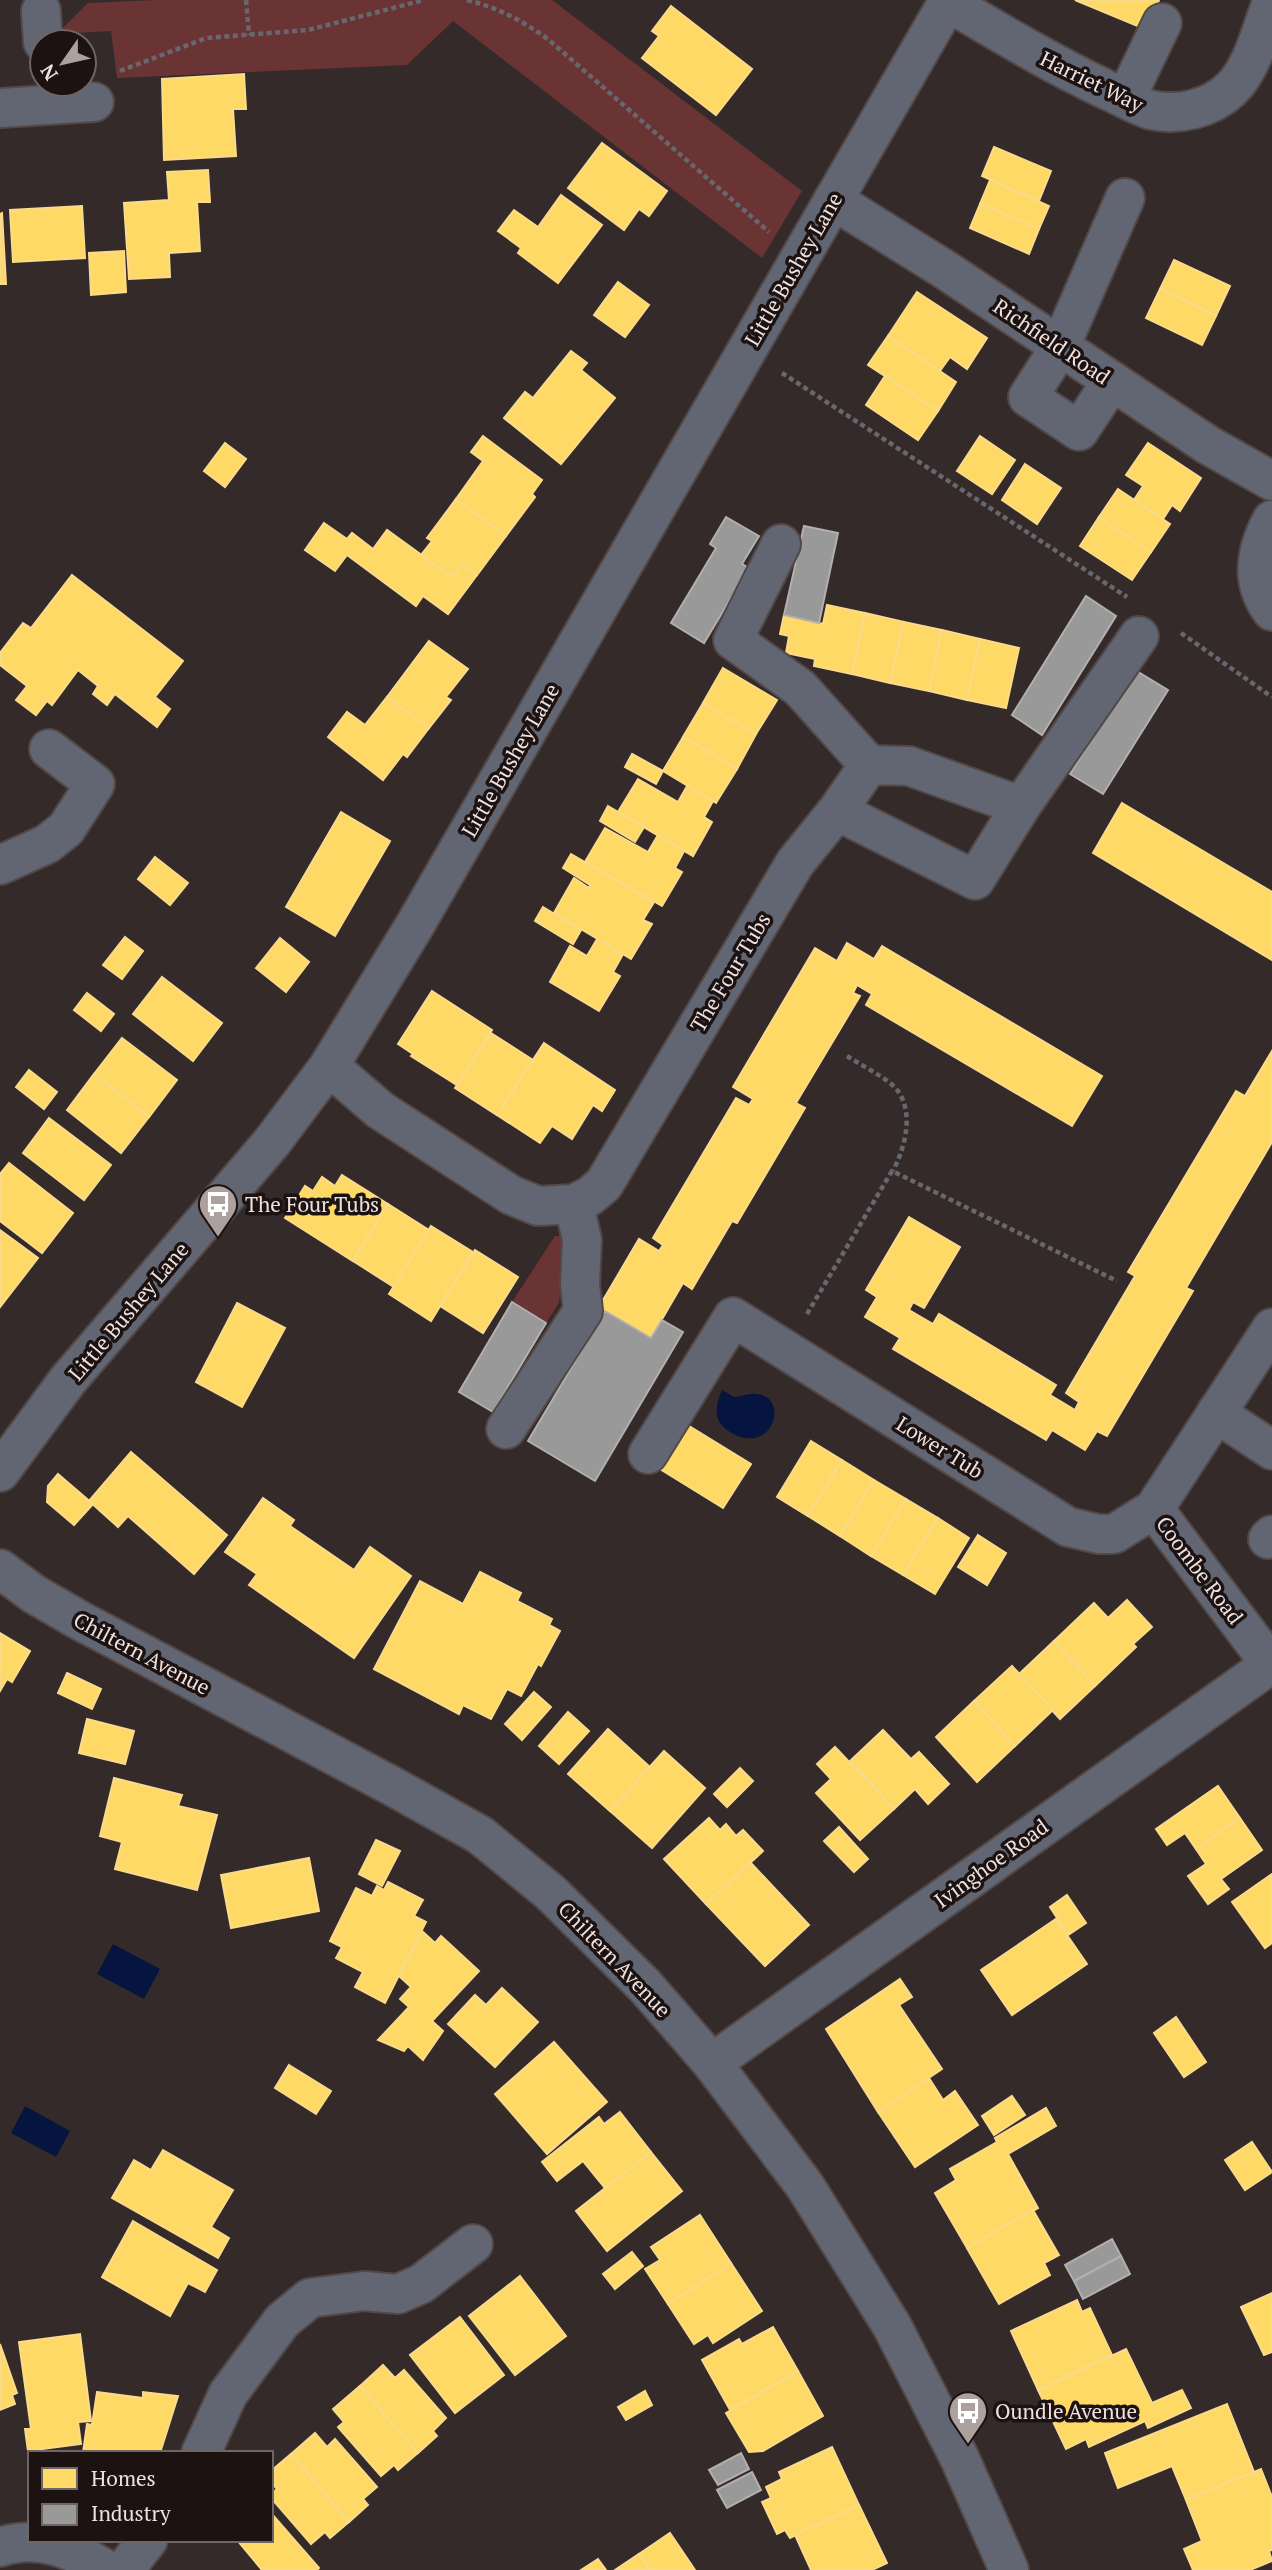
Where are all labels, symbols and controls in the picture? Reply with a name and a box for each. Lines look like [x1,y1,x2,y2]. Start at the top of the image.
north arrow [28,28,98,98]
street label: Harriet Way [1036,44,1148,118]
text: N [34,59,63,86]
street label: Little Bushey Lane [738,187,848,351]
street label: Richfield Road [988,292,1116,391]
street label: Little Bushey Lane [455,678,565,842]
street label: The Four Tubs [683,907,777,1037]
bus stop icon: The Four Tubs [197,1183,239,1238]
place label: The Four Tubs [245,1190,379,1218]
street label: Little Bushey Lane [62,1236,194,1386]
street label: Lower Tub [891,1409,989,1485]
street label: Coombe Road [1150,1510,1250,1630]
street label: Chiltern Avenue [69,1605,215,1701]
street label: Ivinghoe Road [928,1812,1054,1914]
street label: Chiltern Avenue [553,1895,677,2023]
bus stop icon: Oundle Avenue [947,2390,989,2445]
place label: Oundle Avenue [995,2397,1137,2425]
legend [28,2451,273,2542]
text: Homes [91,2464,156,2492]
text: Industry [91,2499,171,2527]

